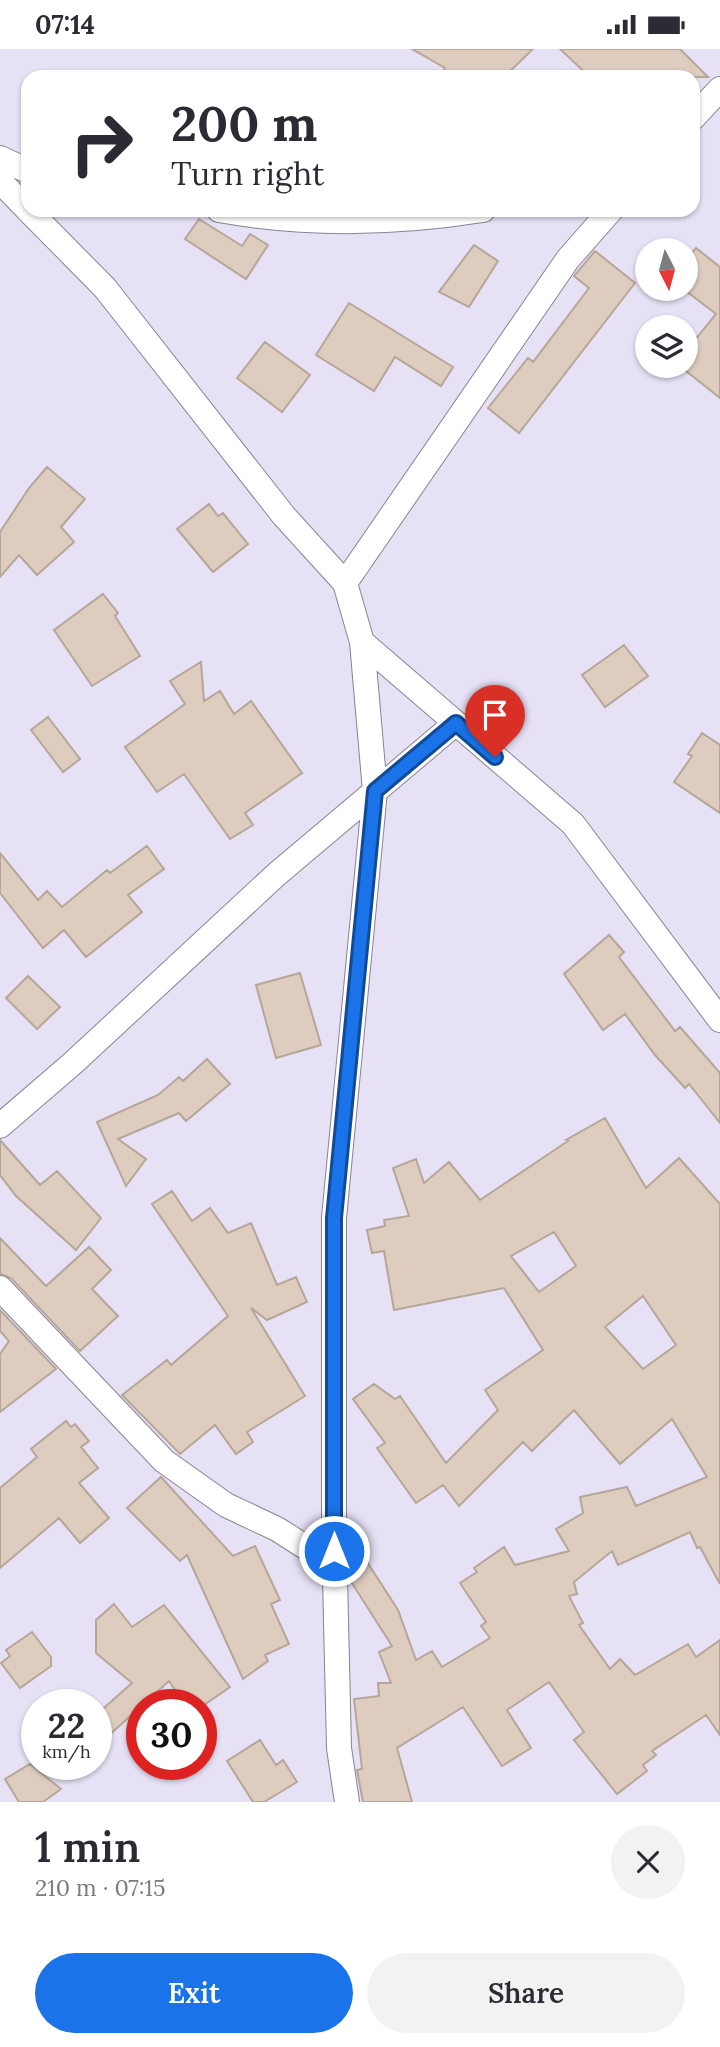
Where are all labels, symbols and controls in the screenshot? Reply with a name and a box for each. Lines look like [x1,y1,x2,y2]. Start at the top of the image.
text: 07:14 [35,8,95,41]
text: 200 m [171,92,317,154]
icon: right [56,98,147,189]
text: Turn right [171,153,324,194]
north arrow [635,238,698,301]
map controls [635,238,698,378]
button: layers [635,315,698,378]
pin [465,685,525,757]
icon: arrive [476,696,514,734]
position arrow [297,1514,371,1588]
speed limit sign: 30 [126,1689,217,1780]
text: 22 [48,1703,85,1748]
text: km/h [42,1740,91,1763]
text: 1 min [35,1820,140,1874]
button: close [611,1825,685,1899]
text: 210 m · 07:15 [35,1873,166,1902]
button: Exit [35,1953,353,2033]
button: Share [367,1953,685,2033]

